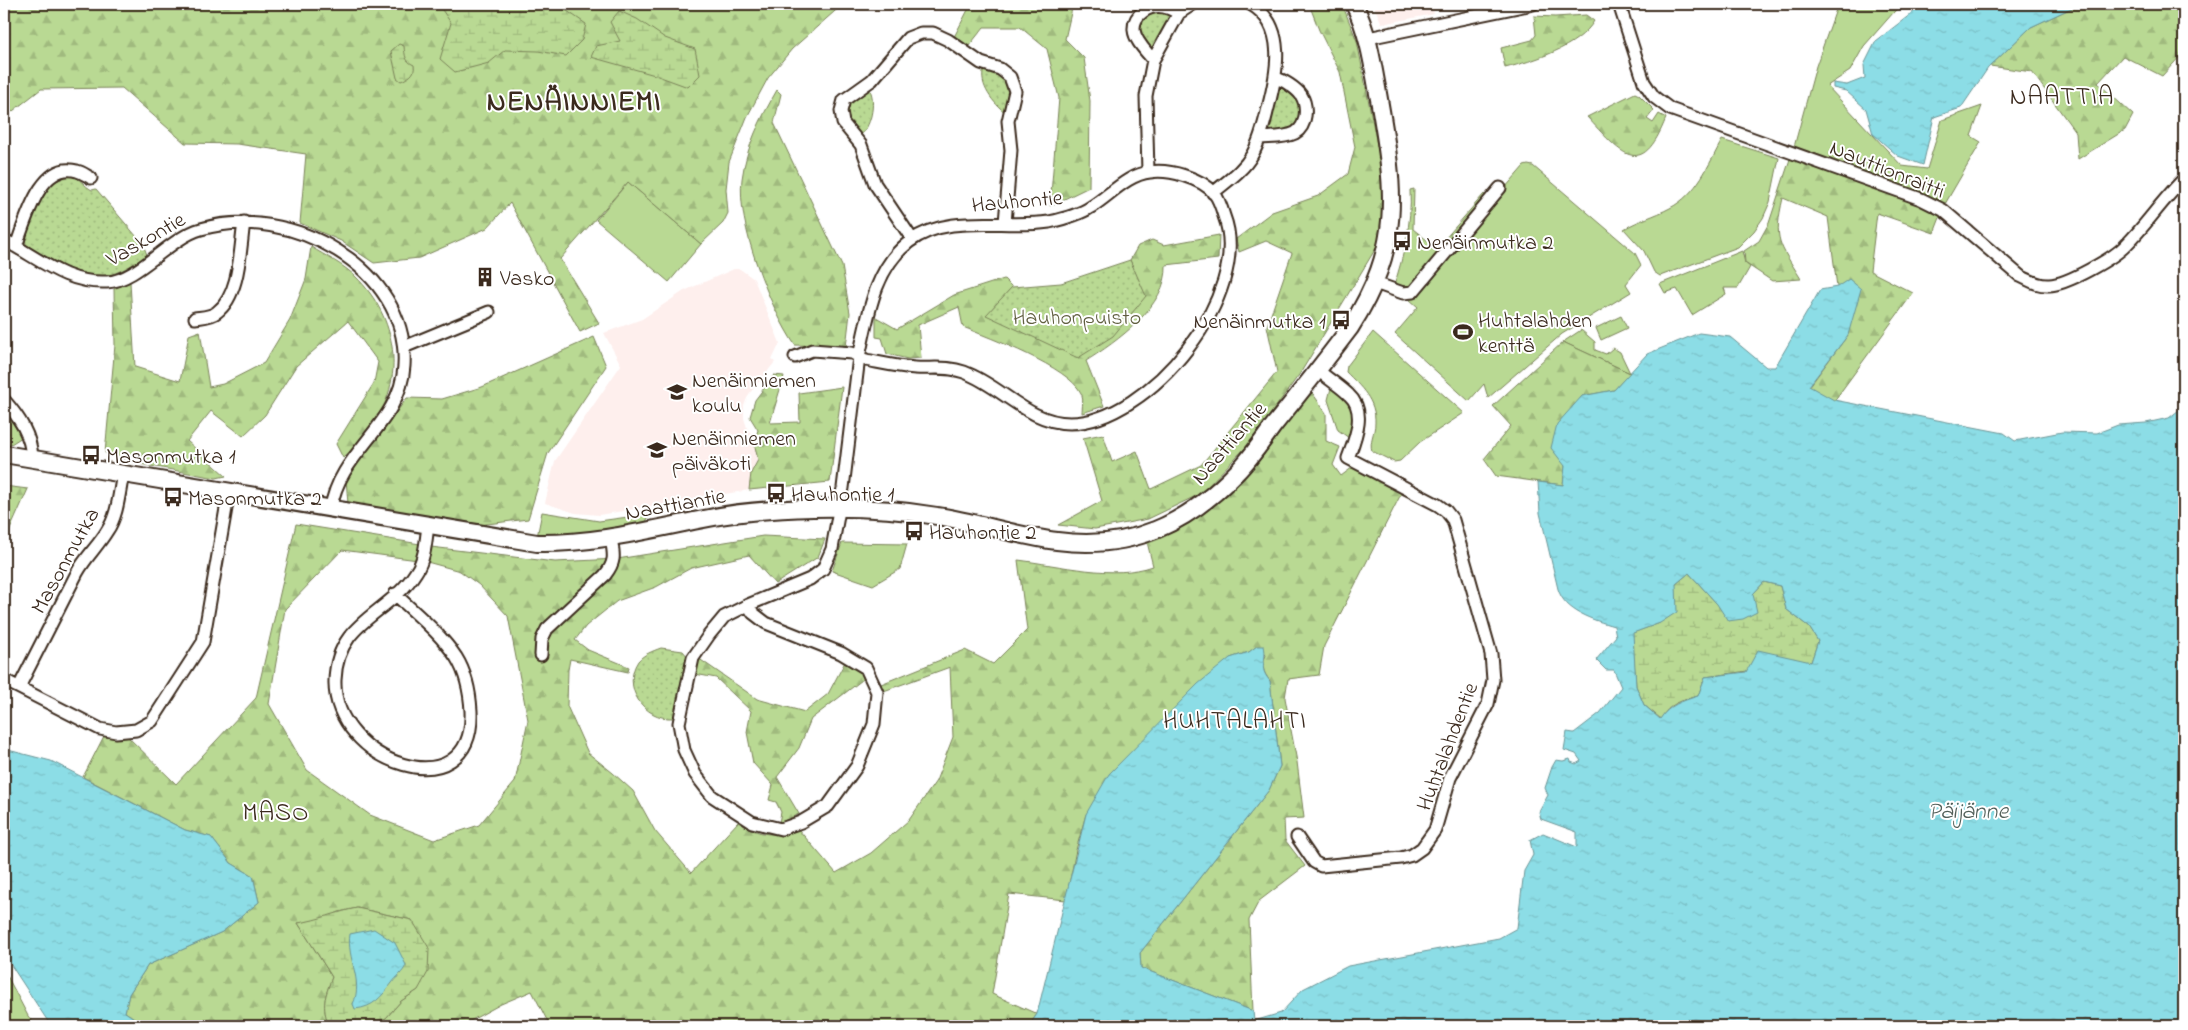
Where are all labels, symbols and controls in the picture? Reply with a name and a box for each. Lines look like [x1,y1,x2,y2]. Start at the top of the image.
district label: NAATTIA [2010,80,2114,116]
district label: NENÄINNIEMI [487,83,661,124]
street label: Nauttionraitti [1824,133,1949,208]
street label: Hauhontie [970,183,1064,223]
street label: Vaskontie [100,205,192,277]
place label: Nenäinmutka 2 [1417,228,1553,260]
bus stop icon: Nenäinmutka 2 [1391,230,1413,252]
place label: Vasko [499,264,555,296]
building icon: Vasko [474,266,496,288]
park label: Hauhonpuisto [1013,303,1141,335]
place label: Huhtalahden kenttä [1478,306,1592,363]
place label: Nenäinmutka 1 [1194,307,1326,339]
bus stop icon: Nenäinmutka 1 [1330,309,1352,331]
sports icon: Huhtalahden kenttä [1452,321,1474,343]
place label: Nenäinniemen koulu [692,366,816,423]
school or university icon: Nenäinniemen koulu [666,381,688,403]
street label: Naattiantie [1185,395,1276,493]
place label: Nenäinniemen päiväkoti [672,424,796,481]
school or university icon: Nenäinniemen päiväkoti [646,439,668,461]
place label: Masonmutka 1 [106,442,236,474]
bus stop icon: Masonmutka 1 [80,444,102,466]
place label: Hauhontie 1 [791,480,895,512]
street label: Naattiantie [623,481,728,531]
bus stop icon: Hauhontie 1 [765,482,787,504]
place label: Masonmutka 2 [188,484,322,516]
bus stop icon: Masonmutka 2 [162,486,184,508]
street label: Masonmutka [24,502,109,620]
place label: Hauhontie 2 [929,518,1037,550]
bus stop icon: Hauhontie 2 [903,520,925,542]
street label: Huhtalahdentie [1410,678,1488,816]
district label: HUHTALAHTI [1163,704,1307,740]
water label: Päijänne [1928,795,2009,830]
district label: MASO [242,796,310,832]

